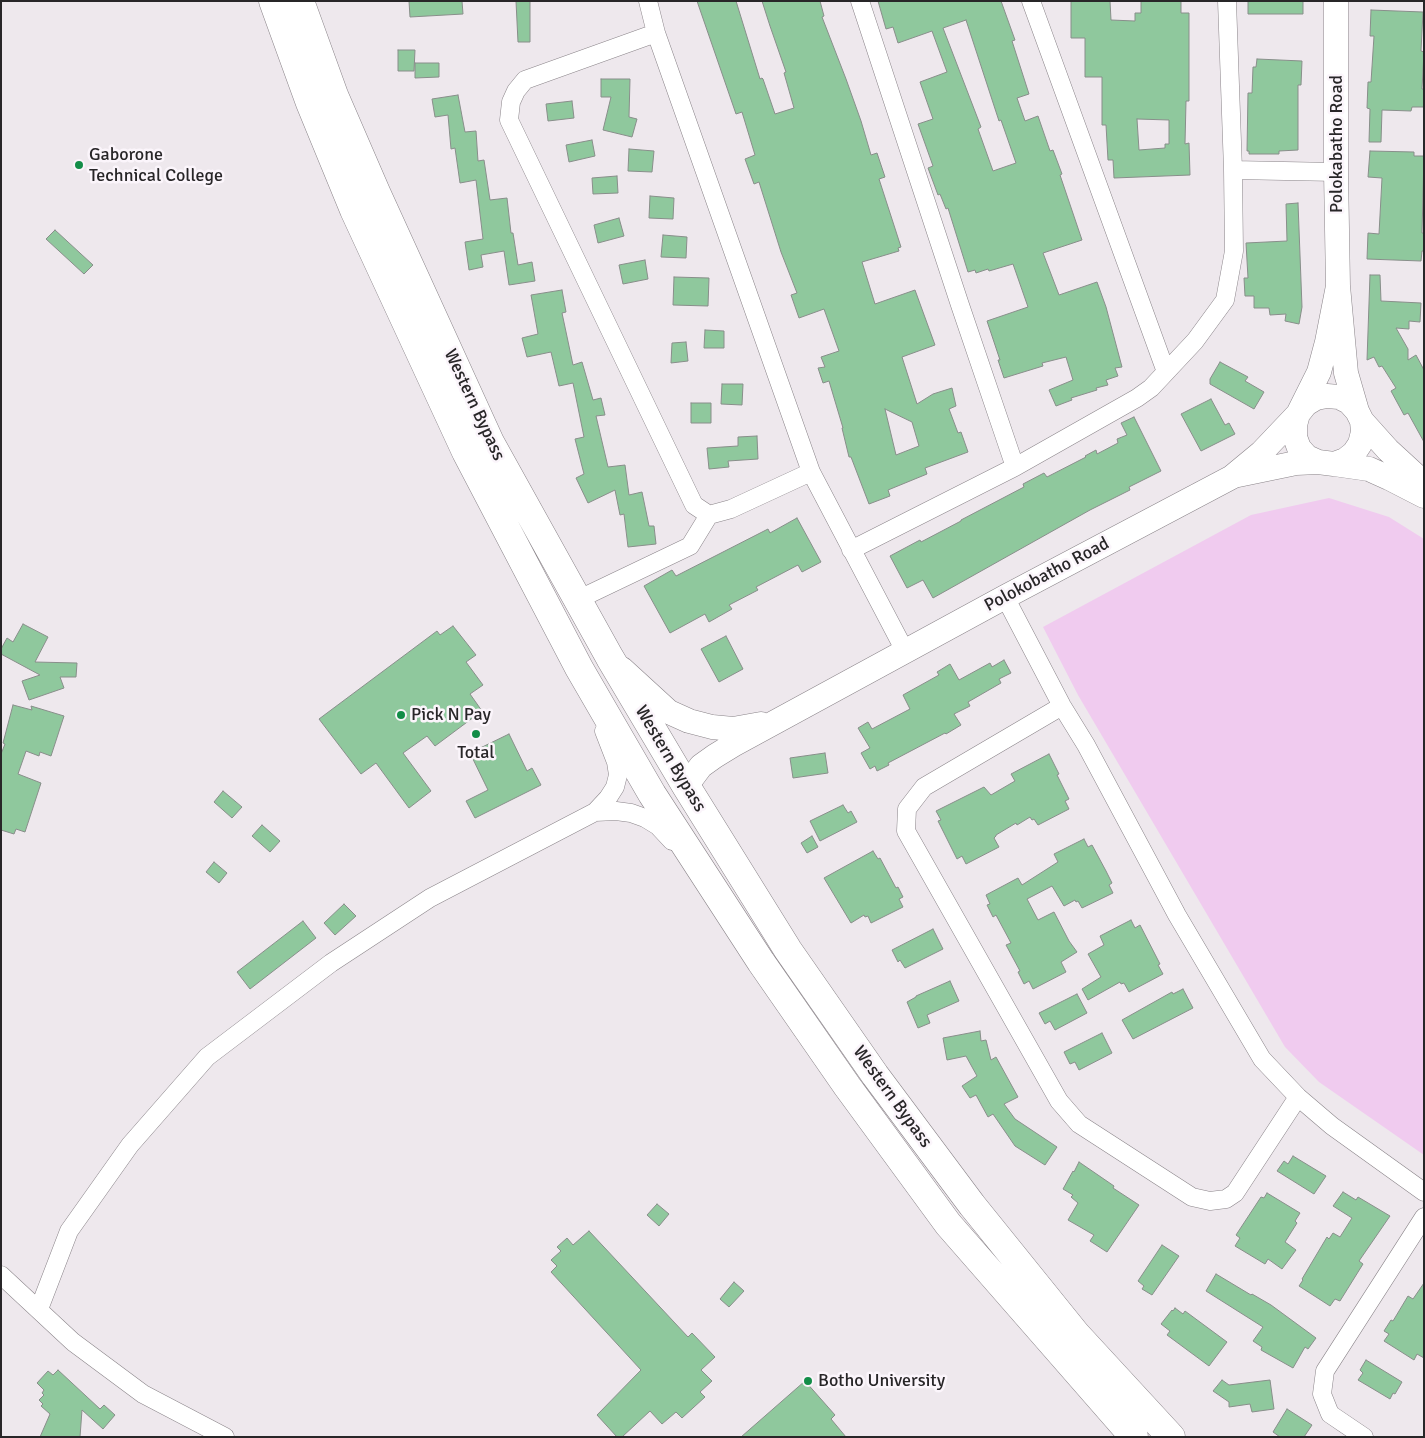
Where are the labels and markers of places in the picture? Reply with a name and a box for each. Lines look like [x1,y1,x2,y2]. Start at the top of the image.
place label: Gaborone Technical College [89,144,223,186]
marker: Gaborone Technical College [73,159,85,171]
place label: Pick N Pay [411,704,491,726]
marker: Pick N Pay [395,709,407,721]
marker: Total [470,728,482,740]
place label: Total [457,742,495,764]
place label: Botho University [818,1370,945,1392]
marker: Botho University [802,1375,814,1387]

